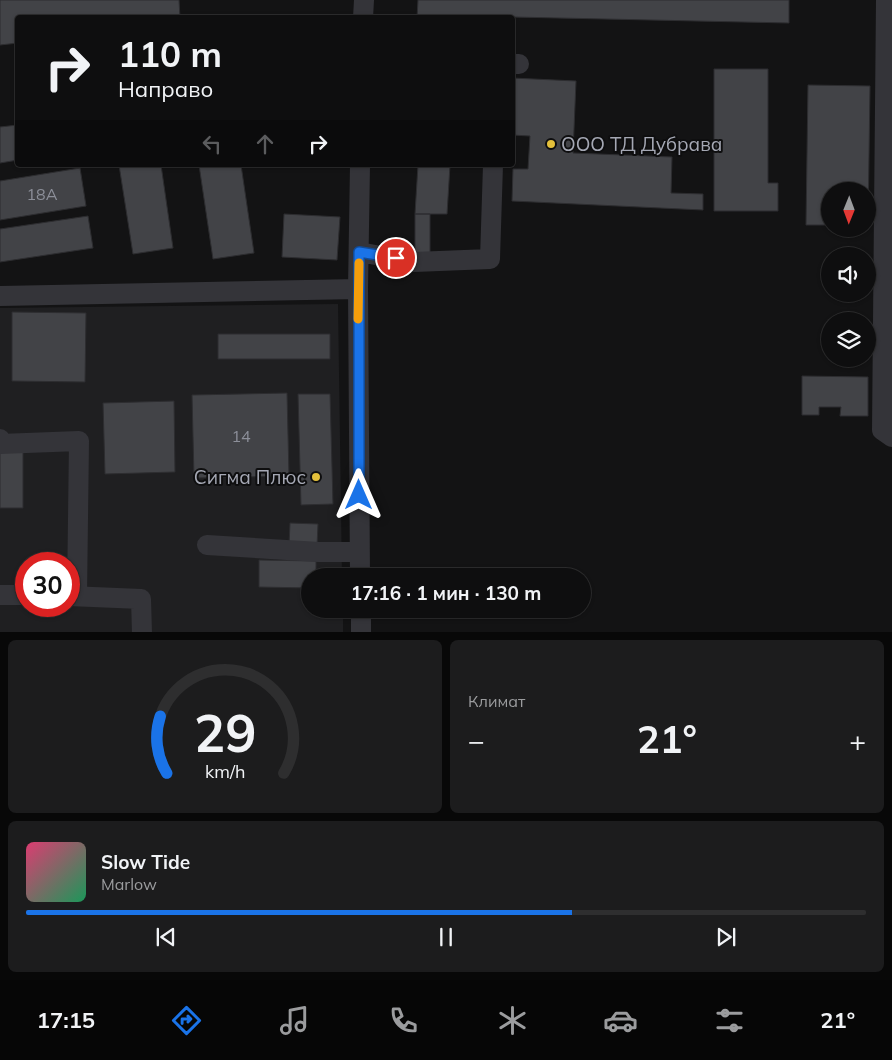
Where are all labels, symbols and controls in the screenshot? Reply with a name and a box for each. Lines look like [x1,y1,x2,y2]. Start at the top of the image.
text: 110 m [118,32,222,76]
icon: right [35,35,100,100]
text: Направо [118,75,213,103]
icon: left [198,130,226,158]
icon: ahead [251,130,279,158]
icon: right [304,130,332,158]
place label: ООО ТД Дубрава [561,132,722,156]
marker: ООО ТД Дубрава [545,138,557,150]
north arrow [821,182,876,238]
map controls [821,182,876,367]
house number: 18А [27,184,58,204]
pin [375,237,417,279]
icon: arrive [382,244,410,272]
button: sound [821,247,876,302]
button: layers [821,312,876,367]
house number: 14 [231,426,251,446]
place label: Сигма Плюс [194,465,306,489]
position arrow [332,468,384,520]
marker: Сигма Плюс [310,471,322,483]
speed limit sign: 30 [15,552,80,617]
text: 17:16 · 1 мин · 130 m [351,581,541,605]
text: Климат [468,691,525,711]
text: 29 [194,700,256,765]
text: 21° [637,715,697,763]
text: − [468,723,485,758]
text: + [849,723,866,758]
text: km/h [205,760,245,782]
text: Slow Tide [101,850,190,874]
text: Marlow [101,874,157,894]
icon: previous [152,923,180,951]
icon: pause [432,923,460,951]
icon: next [712,923,740,951]
icon: directions [169,1003,204,1038]
icon: music [277,1003,312,1038]
icon: phone [386,1003,421,1038]
icon: climate [495,1003,530,1038]
icon: car [603,1003,638,1038]
icon: filters [712,1003,747,1038]
text: 17:15 [37,1006,95,1034]
text: 21° [820,1006,855,1034]

